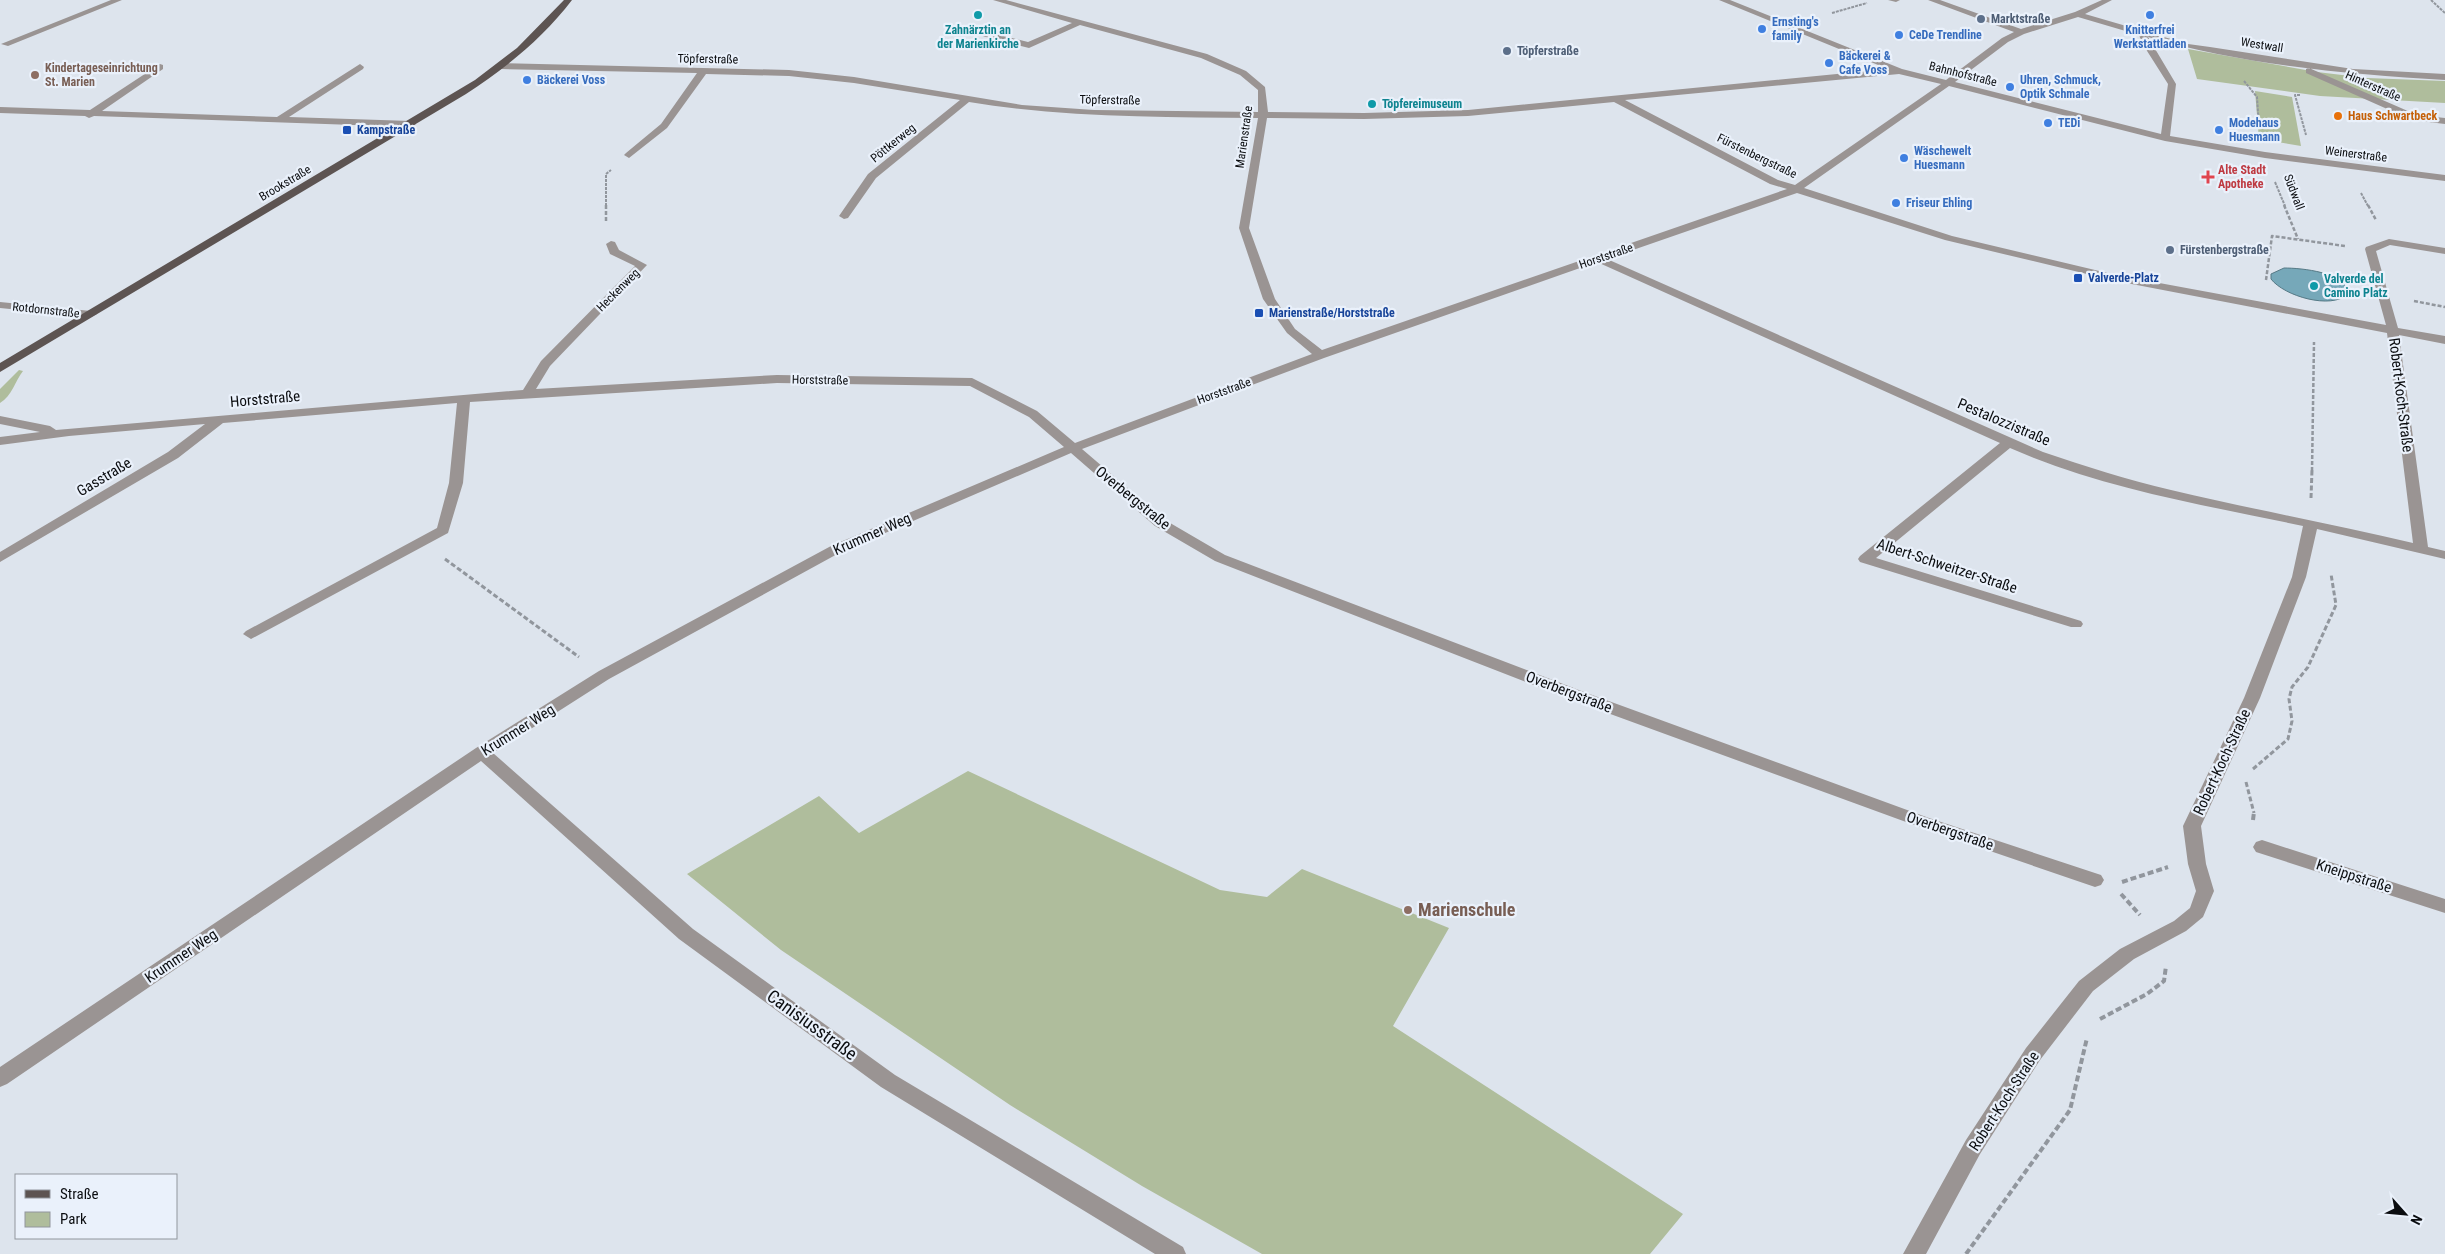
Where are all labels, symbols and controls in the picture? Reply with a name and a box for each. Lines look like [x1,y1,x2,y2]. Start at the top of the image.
marker: Zahnärztin an der Marienkirche [972,9,984,21]
marker: Knitterfrei Werkstattladen [2144,9,2156,21]
place label: Marktstraße [1991,12,2050,26]
marker: Marktstraße [1975,13,1987,25]
place label: Ernsting's family [1772,15,1819,43]
place label: Zahnärztin an der Marienkirche [937,23,1019,51]
marker: Ernsting's family [1756,23,1768,35]
place label: Knitterfrei Werkstattladen [2114,23,2186,51]
place label: CeDe Trendline [1909,28,1982,42]
marker: CeDe Trendline [1893,29,1905,41]
street label: Westwall [2240,35,2284,55]
place label: Töpferstraße [1517,44,1579,58]
marker: Töpferstraße [1501,45,1513,57]
place label: Bäckerei & Cafe Voss [1839,49,1891,77]
street label: Töpferstraße [678,51,739,67]
marker: Bäckerei & Cafe Voss [1823,57,1835,69]
street label: Bahnhofstraße [1928,59,1999,89]
place label: Kindertageseinrichtung St. Marien [45,61,158,89]
street label: Hinterstraße [2343,68,2403,105]
marker: Kindertageseinrichtung St. Marien [29,69,41,81]
place label: Bäckerei Voss [537,73,606,87]
place label: Uhren, Schmuck, Optik Schmale [2020,73,2101,101]
marker: Bäckerei Voss [521,74,533,86]
marker: Uhren, Schmuck, Optik Schmale [2004,81,2016,93]
street label: Töpferstraße [1080,92,1141,108]
place label: Töpfereimuseum [1382,97,1462,111]
marker: Töpfereimuseum [1366,98,1378,110]
street label: Marienstraße [1233,105,1255,169]
place label: Haus Schwartbeck [2348,109,2437,123]
marker: Haus Schwartbeck [2332,110,2344,122]
place label: TEDi [2058,116,2080,130]
place label: Modehaus Huesmann [2229,116,2280,144]
marker: TEDi [2042,117,2054,129]
street label: Pöttkerweg [868,121,918,165]
place label: Kampstraße [357,123,415,137]
marker: Kampstraße [341,124,353,136]
marker: Modehaus Huesmann [2213,124,2225,136]
street label: Fürstenbergstraße [1715,131,1799,181]
street label: Weinerstraße [2324,143,2388,165]
place label: Wäschewelt Huesmann [1914,144,1971,172]
marker: Wäschewelt Huesmann [1898,152,1910,164]
street label: Brookstraße [257,162,314,204]
place label: Alte Stadt Apotheke [2218,163,2266,191]
marker: Alte Stadt Apotheke [2202,171,2214,183]
street label: Südwall [2281,172,2307,212]
place label: Friseur Ehling [1906,196,1972,210]
marker: Friseur Ehling [1890,197,1902,209]
street label: Horststraße [1577,240,1635,272]
place label: Fürstenbergstraße [2180,243,2269,257]
marker: Fürstenbergstraße [2164,244,2176,256]
street label: Heckenweg [594,266,642,314]
place label: Valverde-Platz [2088,271,2159,285]
marker: Valverde-Platz [2072,272,2084,284]
place label: Valverde del Camino Platz [2324,272,2388,300]
marker: Valverde del Camino Platz [2308,280,2320,292]
street label: Rotdornstraße [12,300,81,321]
place label: Marienstraße/Horststraße [1269,306,1395,320]
marker: Marienstraße/Horststraße [1253,307,1265,319]
street label: Robert-Koch-Straße [2385,337,2417,453]
street label: Horststraße [792,373,849,387]
street label: Horststraße [1195,375,1253,407]
street label: Horststraße [229,387,301,411]
street label: Pestalozzistraße [1955,394,2053,450]
street label: Gasstraße [73,454,135,500]
street label: Overbergstraße [1092,462,1174,534]
street label: Krummer Weg [830,509,914,559]
street label: Albert-Schweitzer-Straße [1875,535,2019,597]
street label: Overbergstraße [1523,667,1615,717]
street label: Krummer Weg [478,700,558,760]
street label: Robert-Koch-Straße [2190,706,2254,818]
street label: Overbergstraße [1904,808,1996,854]
street label: Kneippstraße [2314,855,2394,897]
place label: Marienschule [1418,899,1516,920]
marker: Marienschule [1402,904,1414,916]
street label: Krummer Weg [141,925,221,987]
street label: Canisiusstraße [763,985,861,1064]
street label: Robert-Koch-Straße [1965,1048,2043,1154]
legend [15,1174,178,1239]
text: Straße [60,1185,99,1203]
north arrow [2380,1189,2430,1239]
text: Park [60,1210,87,1228]
text: N [2408,1212,2426,1227]

